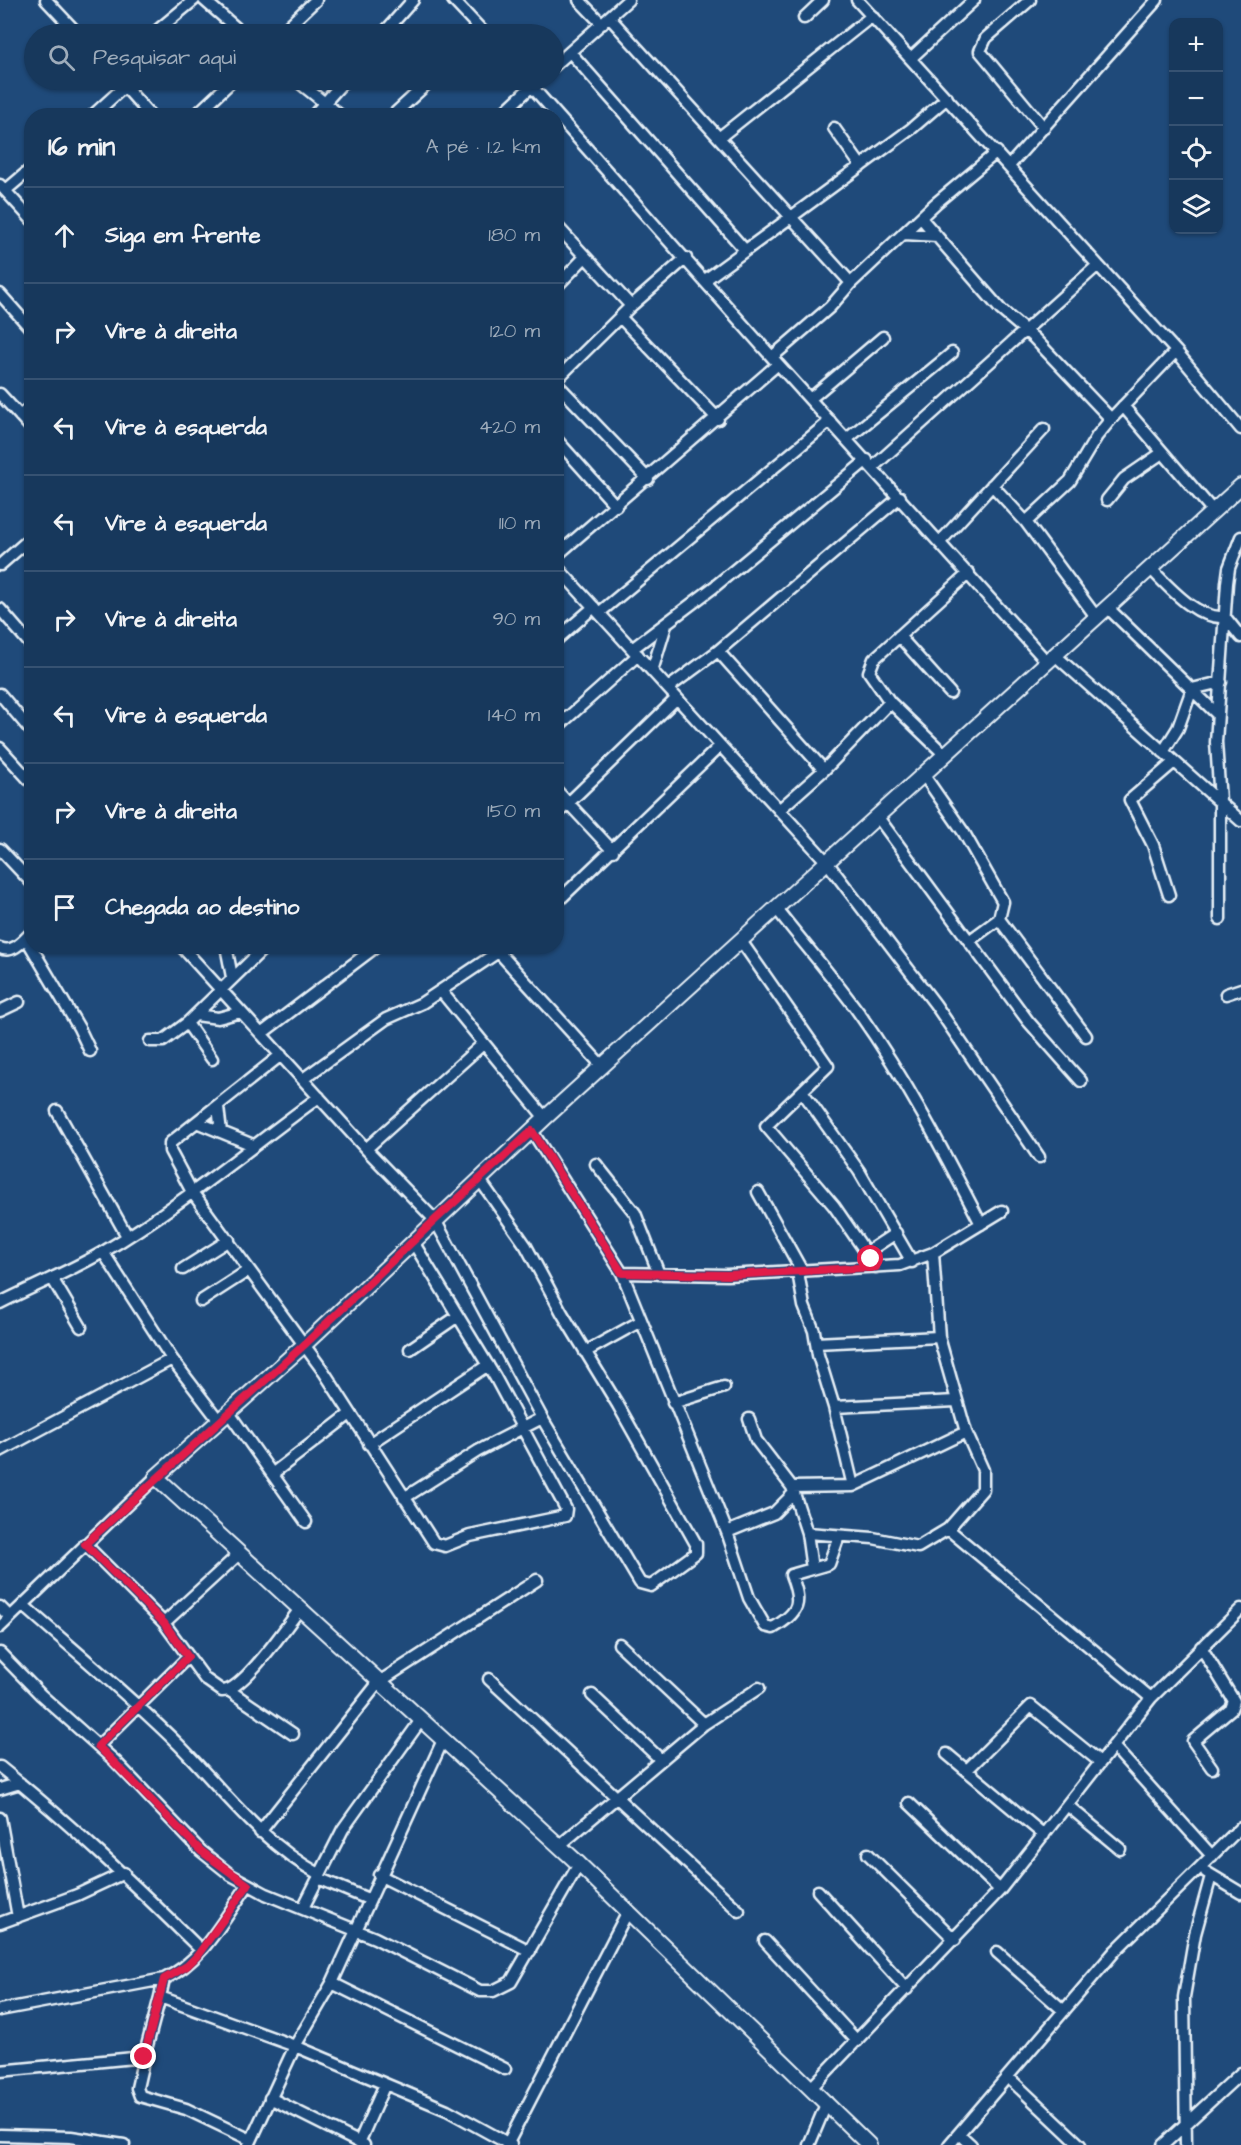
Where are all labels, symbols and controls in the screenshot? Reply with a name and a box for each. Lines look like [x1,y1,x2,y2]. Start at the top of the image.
map controls [1169,18,1223,234]
button: + [1169,18,1223,72]
search box [24,24,564,90]
icon: search [45,41,78,74]
text: Pesquisar aqui [93,42,236,73]
button: − [1169,72,1223,126]
button: locate [1169,126,1223,180]
text: 16 min [48,129,115,165]
text: A pé · 1.2 km [426,133,540,161]
button: layers [1169,180,1223,234]
icon: ahead [48,219,81,252]
text: Siga em frente [105,220,261,251]
text: 180 m [488,221,540,249]
icon: right [48,315,81,348]
text: Vire à direita [105,316,237,347]
text: 120 m [490,317,540,345]
icon: left [48,411,81,444]
text: Vire à esquerda [105,412,267,443]
text: 420 m [479,413,540,441]
icon: left [48,507,81,540]
text: Vire à esquerda [105,508,267,539]
text: 110 m [499,509,540,537]
icon: right [48,603,81,636]
text: Vire à direita [105,604,237,635]
text: 90 m [492,605,540,633]
icon: left [48,699,81,732]
text: Vire à esquerda [105,700,267,731]
text: 140 m [488,701,540,729]
icon: right [48,795,81,828]
text: Vire à direita [105,796,237,827]
text: 150 m [487,797,540,825]
icon: arrive [48,891,81,924]
text: Chegada ao destino [105,892,299,923]
route start [857,1245,883,1271]
route end [130,2043,156,2069]

